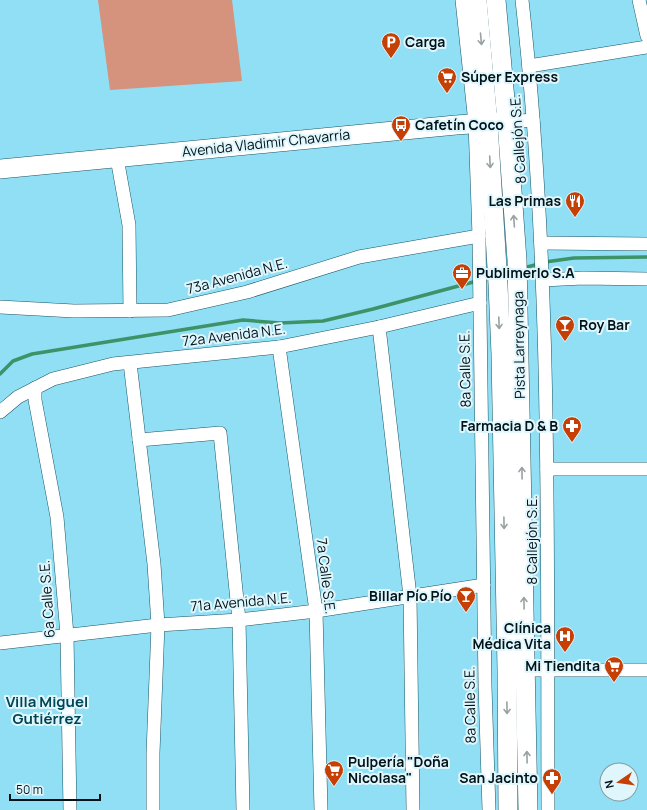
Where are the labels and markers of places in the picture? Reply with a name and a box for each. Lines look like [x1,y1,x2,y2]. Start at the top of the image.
parking icon: Carga [380,31,402,59]
place label: Carga [405,32,445,51]
supermarket icon: Súper Express [436,66,458,94]
place label: Súper Express [461,67,558,86]
bus stop icon: Cafetín Coco [390,114,412,142]
place label: Cafetín Coco [415,115,504,134]
restaurant icon: Las Primas [564,190,586,218]
place label: Las Primas [488,191,561,210]
office icon: Publimerlo S.A [451,262,473,290]
place label: Publimerlo S.A [476,263,575,282]
bar icon: Roy Bar [554,314,576,342]
place label: Roy Bar [579,315,630,334]
pharmacy icon: Farmacia D & B [561,415,583,443]
place label: Farmacia D & B [460,416,558,435]
bar icon: Billar Pío Pío [455,585,477,613]
place label: Billar Pío Pío [369,586,452,605]
place label: Clínica Médica Vita [472,618,551,653]
hospital icon: Clínica Médica Vita [554,625,576,653]
supermarket icon: Mi Tiendita [603,655,625,683]
place label: Mi Tiendita [525,656,600,675]
place label: Pulpería "Doña Nicolasa" [348,752,449,787]
supermarket icon: Pulpería "Doña Nicolasa" [323,759,345,787]
pharmacy icon: San Jacinto [541,767,563,795]
place label: San Jacinto [459,768,538,787]

